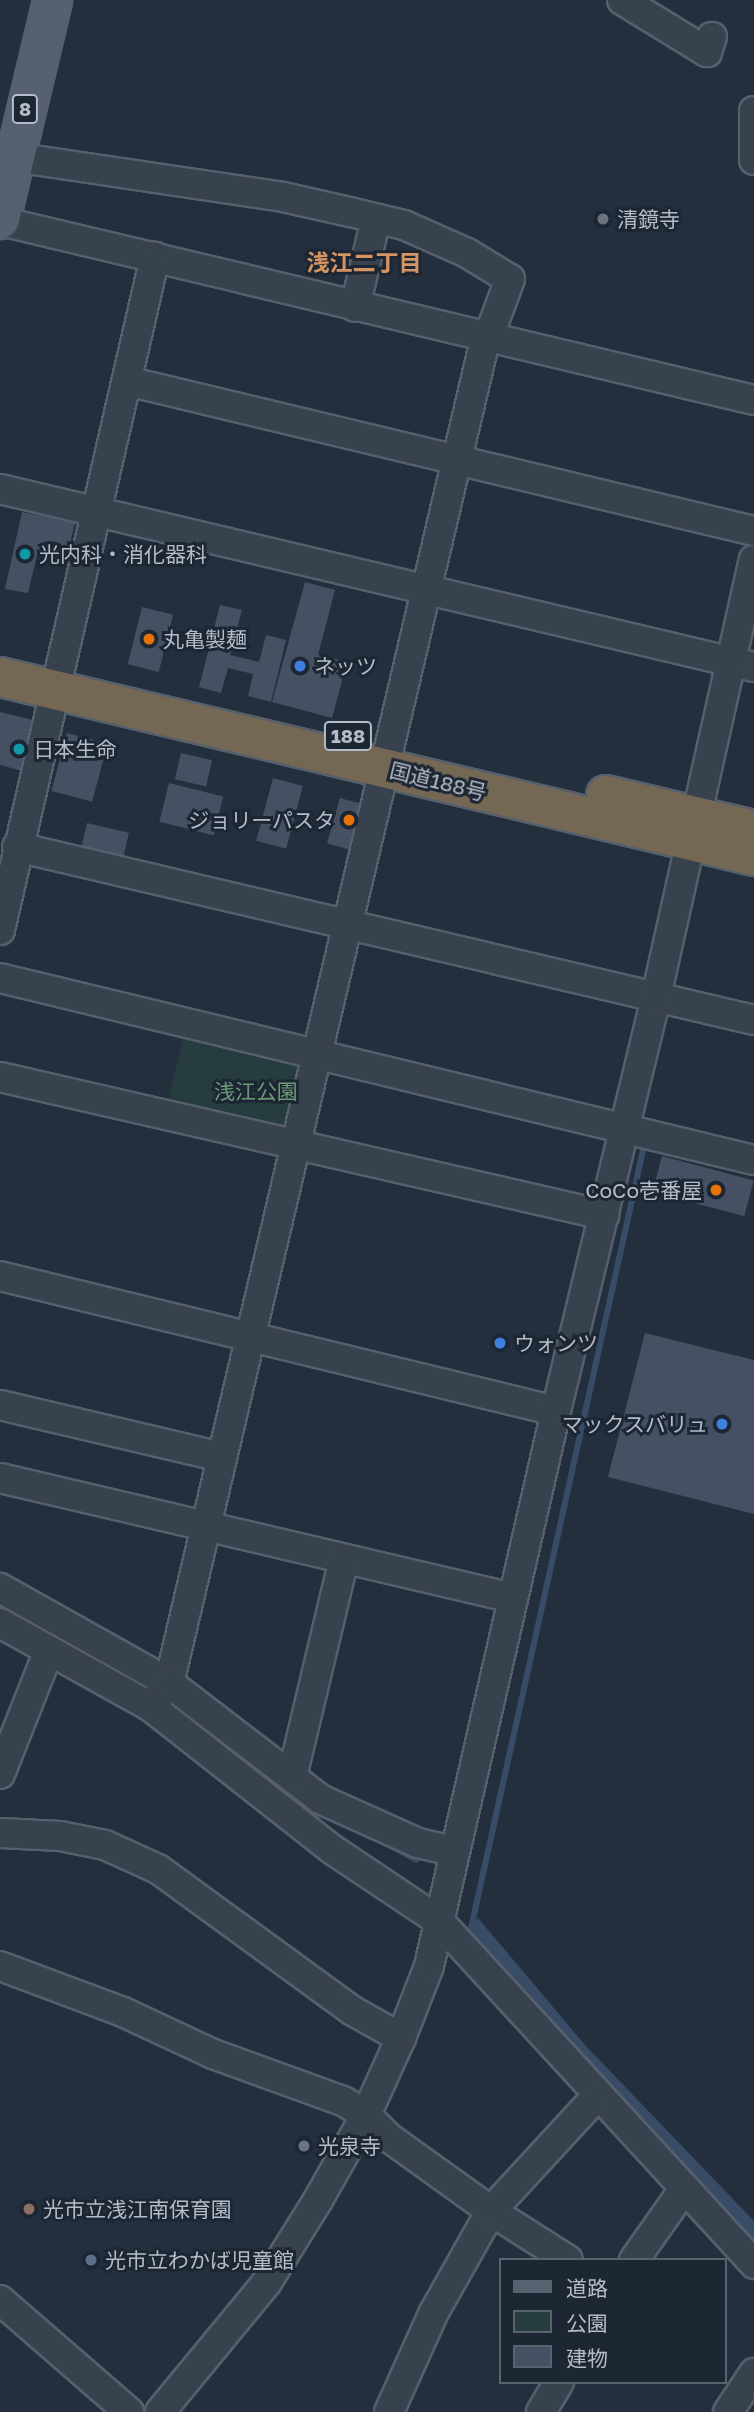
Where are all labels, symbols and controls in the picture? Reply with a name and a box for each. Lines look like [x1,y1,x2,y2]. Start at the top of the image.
road number: 8 [11,94,39,124]
place label: 清鏡寺 [617,206,680,232]
marker: 清鏡寺 [595,211,611,227]
district label: 浅江二丁目 [307,248,421,276]
place label: 光内科・消化器科 [39,541,207,567]
marker: 光内科・消化器科 [17,546,33,562]
place label: 丸亀製麺 [163,626,247,652]
marker: 丸亀製麺 [141,631,157,647]
place label: ネッツ [314,653,377,679]
marker: ネッツ [292,658,308,674]
road number: 188 [324,720,372,751]
place label: 日本生命 [33,736,117,762]
marker: 日本生命 [11,741,27,757]
street label: 国道188号 [387,757,489,805]
place label: ジョリーパスタ [188,807,335,833]
marker: ジョリーパスタ [341,812,357,828]
park label: 浅江公園 [214,1078,298,1104]
place label: CoCo壱番屋 [585,1177,702,1203]
marker: CoCo壱番屋 [708,1182,724,1198]
place label: ウォンツ [514,1330,598,1356]
marker: ウォンツ [492,1335,508,1351]
place label: マックスバリュ [561,1411,708,1437]
marker: マックスバリュ [714,1416,730,1432]
place label: 光泉寺 [318,2133,381,2159]
marker: 光泉寺 [296,2138,312,2154]
place label: 光市立浅江南保育園 [43,2196,232,2222]
marker: 光市立浅江南保育園 [21,2201,37,2217]
place label: 光市立わかば児童館 [105,2247,294,2273]
marker: 光市立わかば児童館 [83,2252,99,2268]
legend [498,2258,726,2384]
text: 道路 [566,2275,608,2301]
text: 公園 [566,2310,608,2336]
text: 建物 [566,2345,608,2371]

